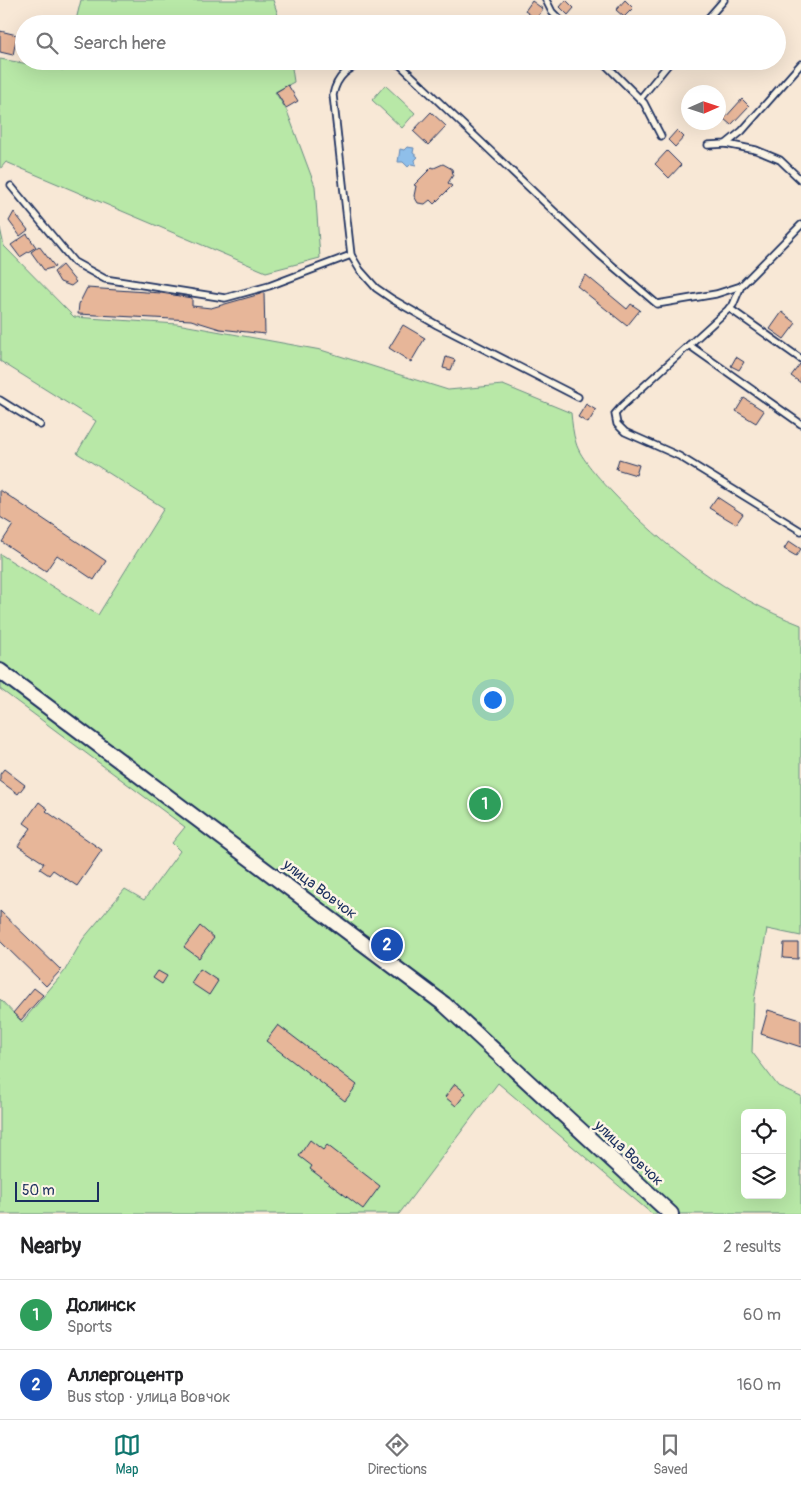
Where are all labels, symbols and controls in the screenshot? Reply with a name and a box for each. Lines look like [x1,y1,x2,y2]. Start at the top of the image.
search box [15,15,786,70]
icon: search [33,29,61,57]
text: Search here [73,31,166,55]
north arrow [681,85,726,130]
your location [480,687,506,713]
pin: 1 [469,785,501,823]
street label: улица Вовчок [278,855,361,924]
pin: 2 [371,926,403,964]
map controls [741,1109,786,1199]
button: locate [741,1109,786,1154]
street label: улица Вовчок [589,1116,667,1190]
button: layers [741,1154,786,1199]
scale bar [15,1179,99,1202]
text: 50 m [22,1182,55,1199]
text: Nearby [20,1233,81,1260]
text: 2 results [723,1237,781,1257]
text: Долинск [67,1293,136,1317]
text: 1 [33,1305,39,1325]
text: 60 m [743,1305,781,1325]
text: Sports [67,1317,112,1337]
text: Аллергоцентр [67,1363,184,1387]
text: 2 [32,1375,40,1395]
text: 160 m [737,1375,781,1395]
text: Bus stop · улица Вовчок [67,1387,231,1407]
tab: Map [113,1431,141,1478]
tab: Directions [367,1431,427,1478]
tab: Saved [653,1431,688,1478]

